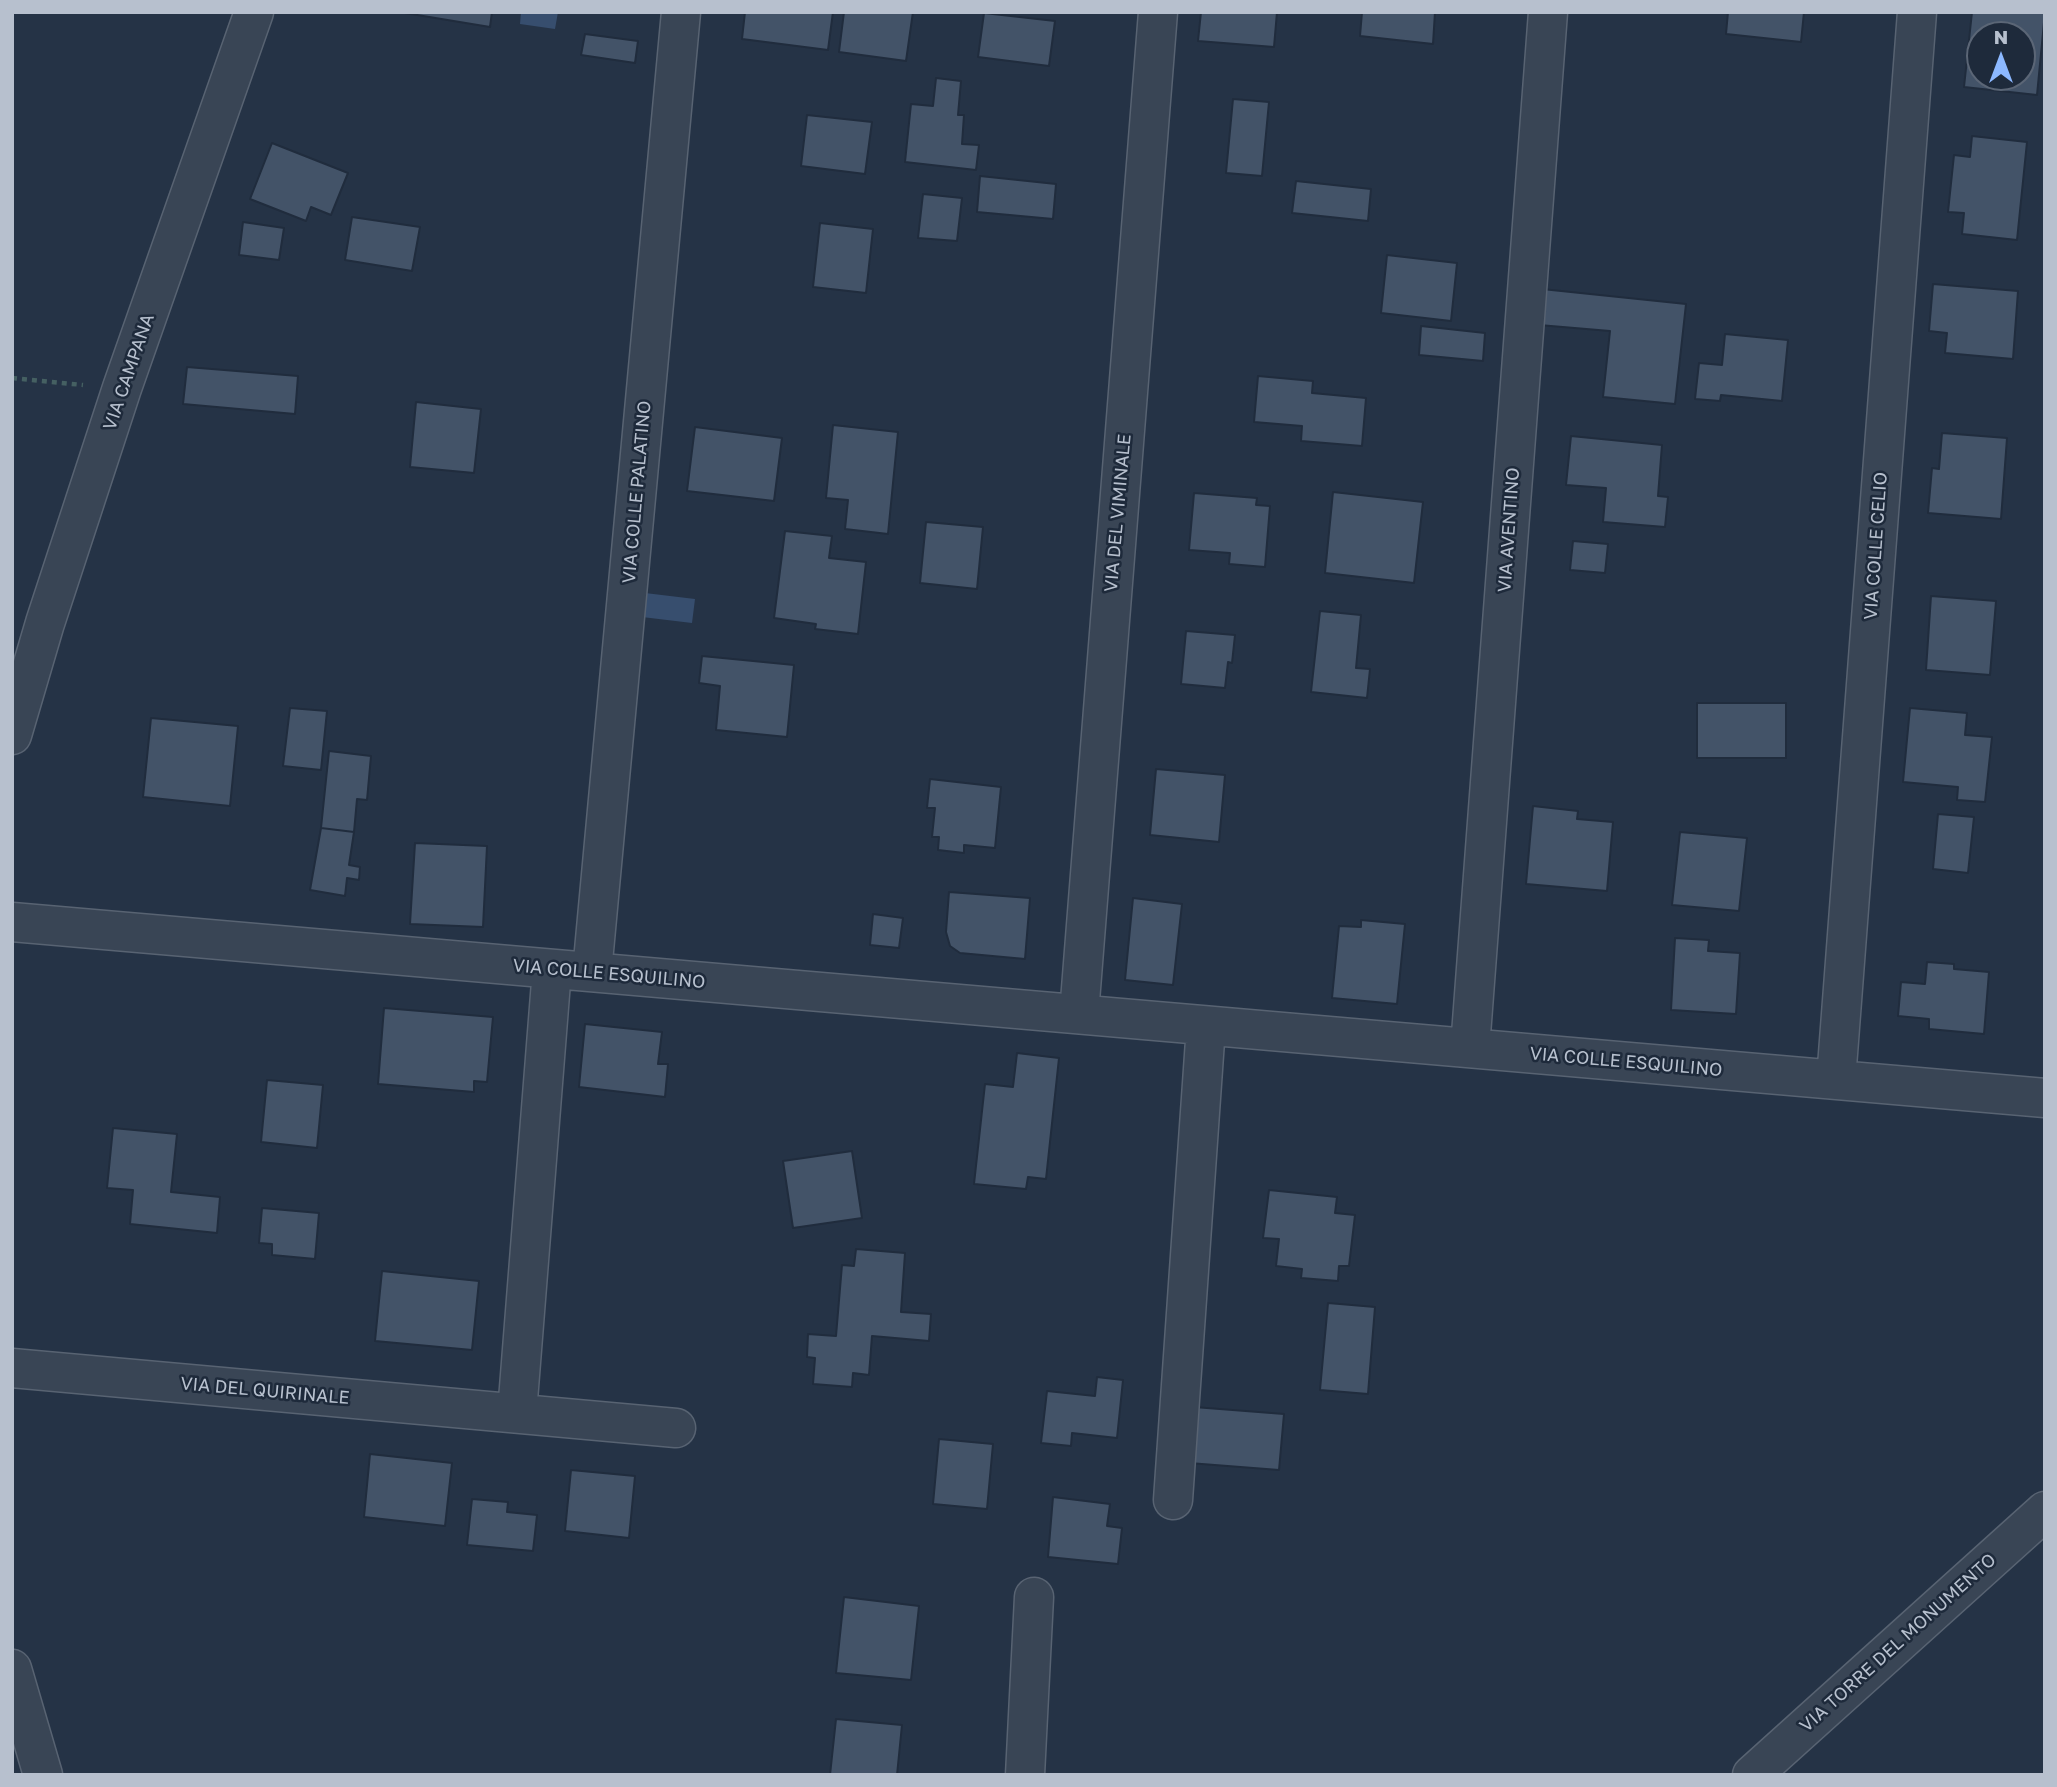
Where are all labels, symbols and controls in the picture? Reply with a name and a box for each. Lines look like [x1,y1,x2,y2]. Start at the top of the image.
north arrow [1966,21,2036,91]
text: N [1994,25,2008,48]
street label: VIA CAMPANA [99,311,159,433]
street label: VIA COLLE PALATINO [618,400,656,584]
street label: VIA DEL VIMINALE [1100,433,1136,593]
street label: VIA AVENTINO [1494,467,1524,593]
street label: VIA COLLE CELIO [1860,471,1892,621]
street label: VIA COLLE ESQUILINO [512,955,706,993]
street label: VIA COLLE ESQUILINO [1529,1043,1723,1081]
street label: VIA DEL QUIRINALE [180,1373,350,1409]
street label: VIA TORRE DEL MONUMENTO [1795,1549,2001,1737]

